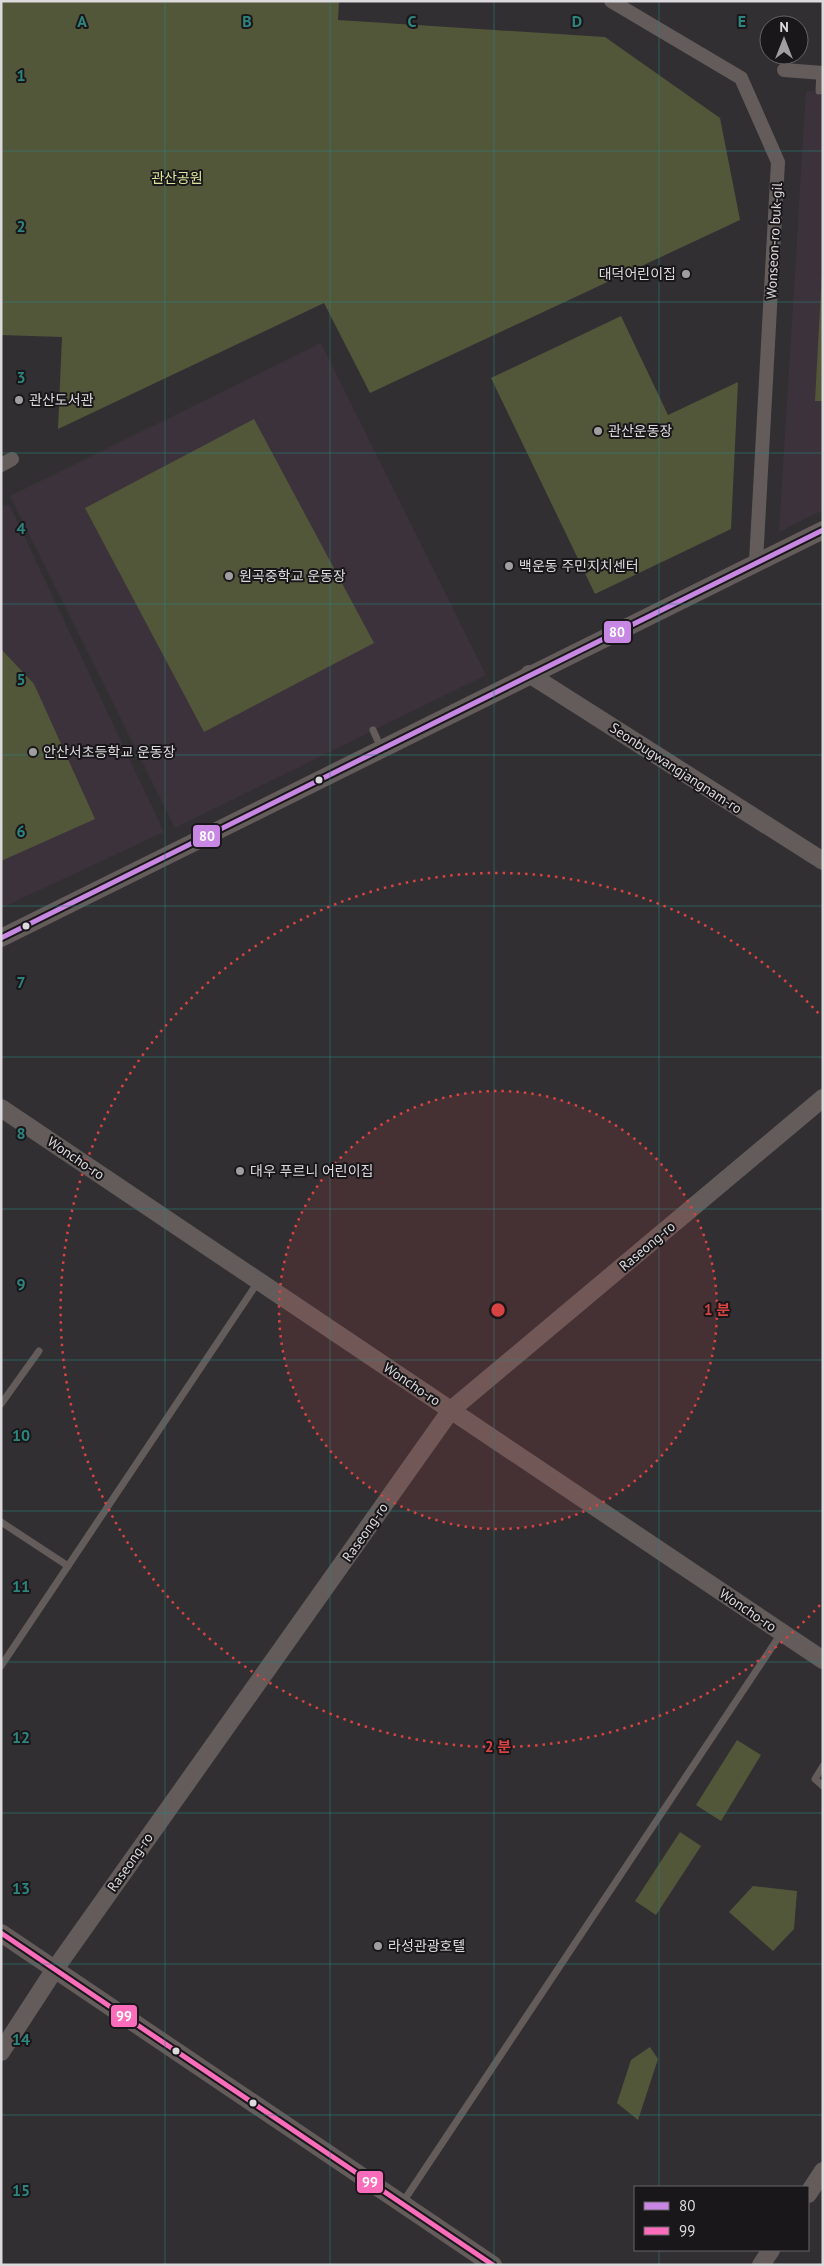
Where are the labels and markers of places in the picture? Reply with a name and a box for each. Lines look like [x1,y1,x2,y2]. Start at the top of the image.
place label: 대덕어린이집 [599,265,676,283]
marker: 대덕어린이집 [680,268,692,280]
place label: 관산도서관 [29,391,94,409]
marker: 관산도서관 [13,394,25,406]
place label: 관산운동장 [608,422,673,440]
marker: 관산운동장 [592,425,604,437]
place label: 백운동 주민지치센터 [519,557,639,575]
marker: 백운동 주민지치센터 [503,560,515,572]
place label: 원곡중학교 운동장 [239,567,346,585]
marker: 원곡중학교 운동장 [223,570,235,582]
place label: 안산서초등학교 운동장 [43,743,176,761]
marker: 안산서초등학교 운동장 [27,746,39,758]
unlabelled marker [314,775,324,785]
unlabelled marker [21,921,31,931]
place label: 대우 푸르니 어린이집 [250,1162,373,1180]
marker: 대우 푸르니 어린이집 [234,1165,246,1177]
centre of rings [489,1301,507,1319]
place label: 라성관광호텔 [388,1937,465,1955]
marker: 라성관광호텔 [372,1940,384,1952]
unlabelled marker [171,2046,181,2056]
unlabelled marker [248,2098,258,2108]

